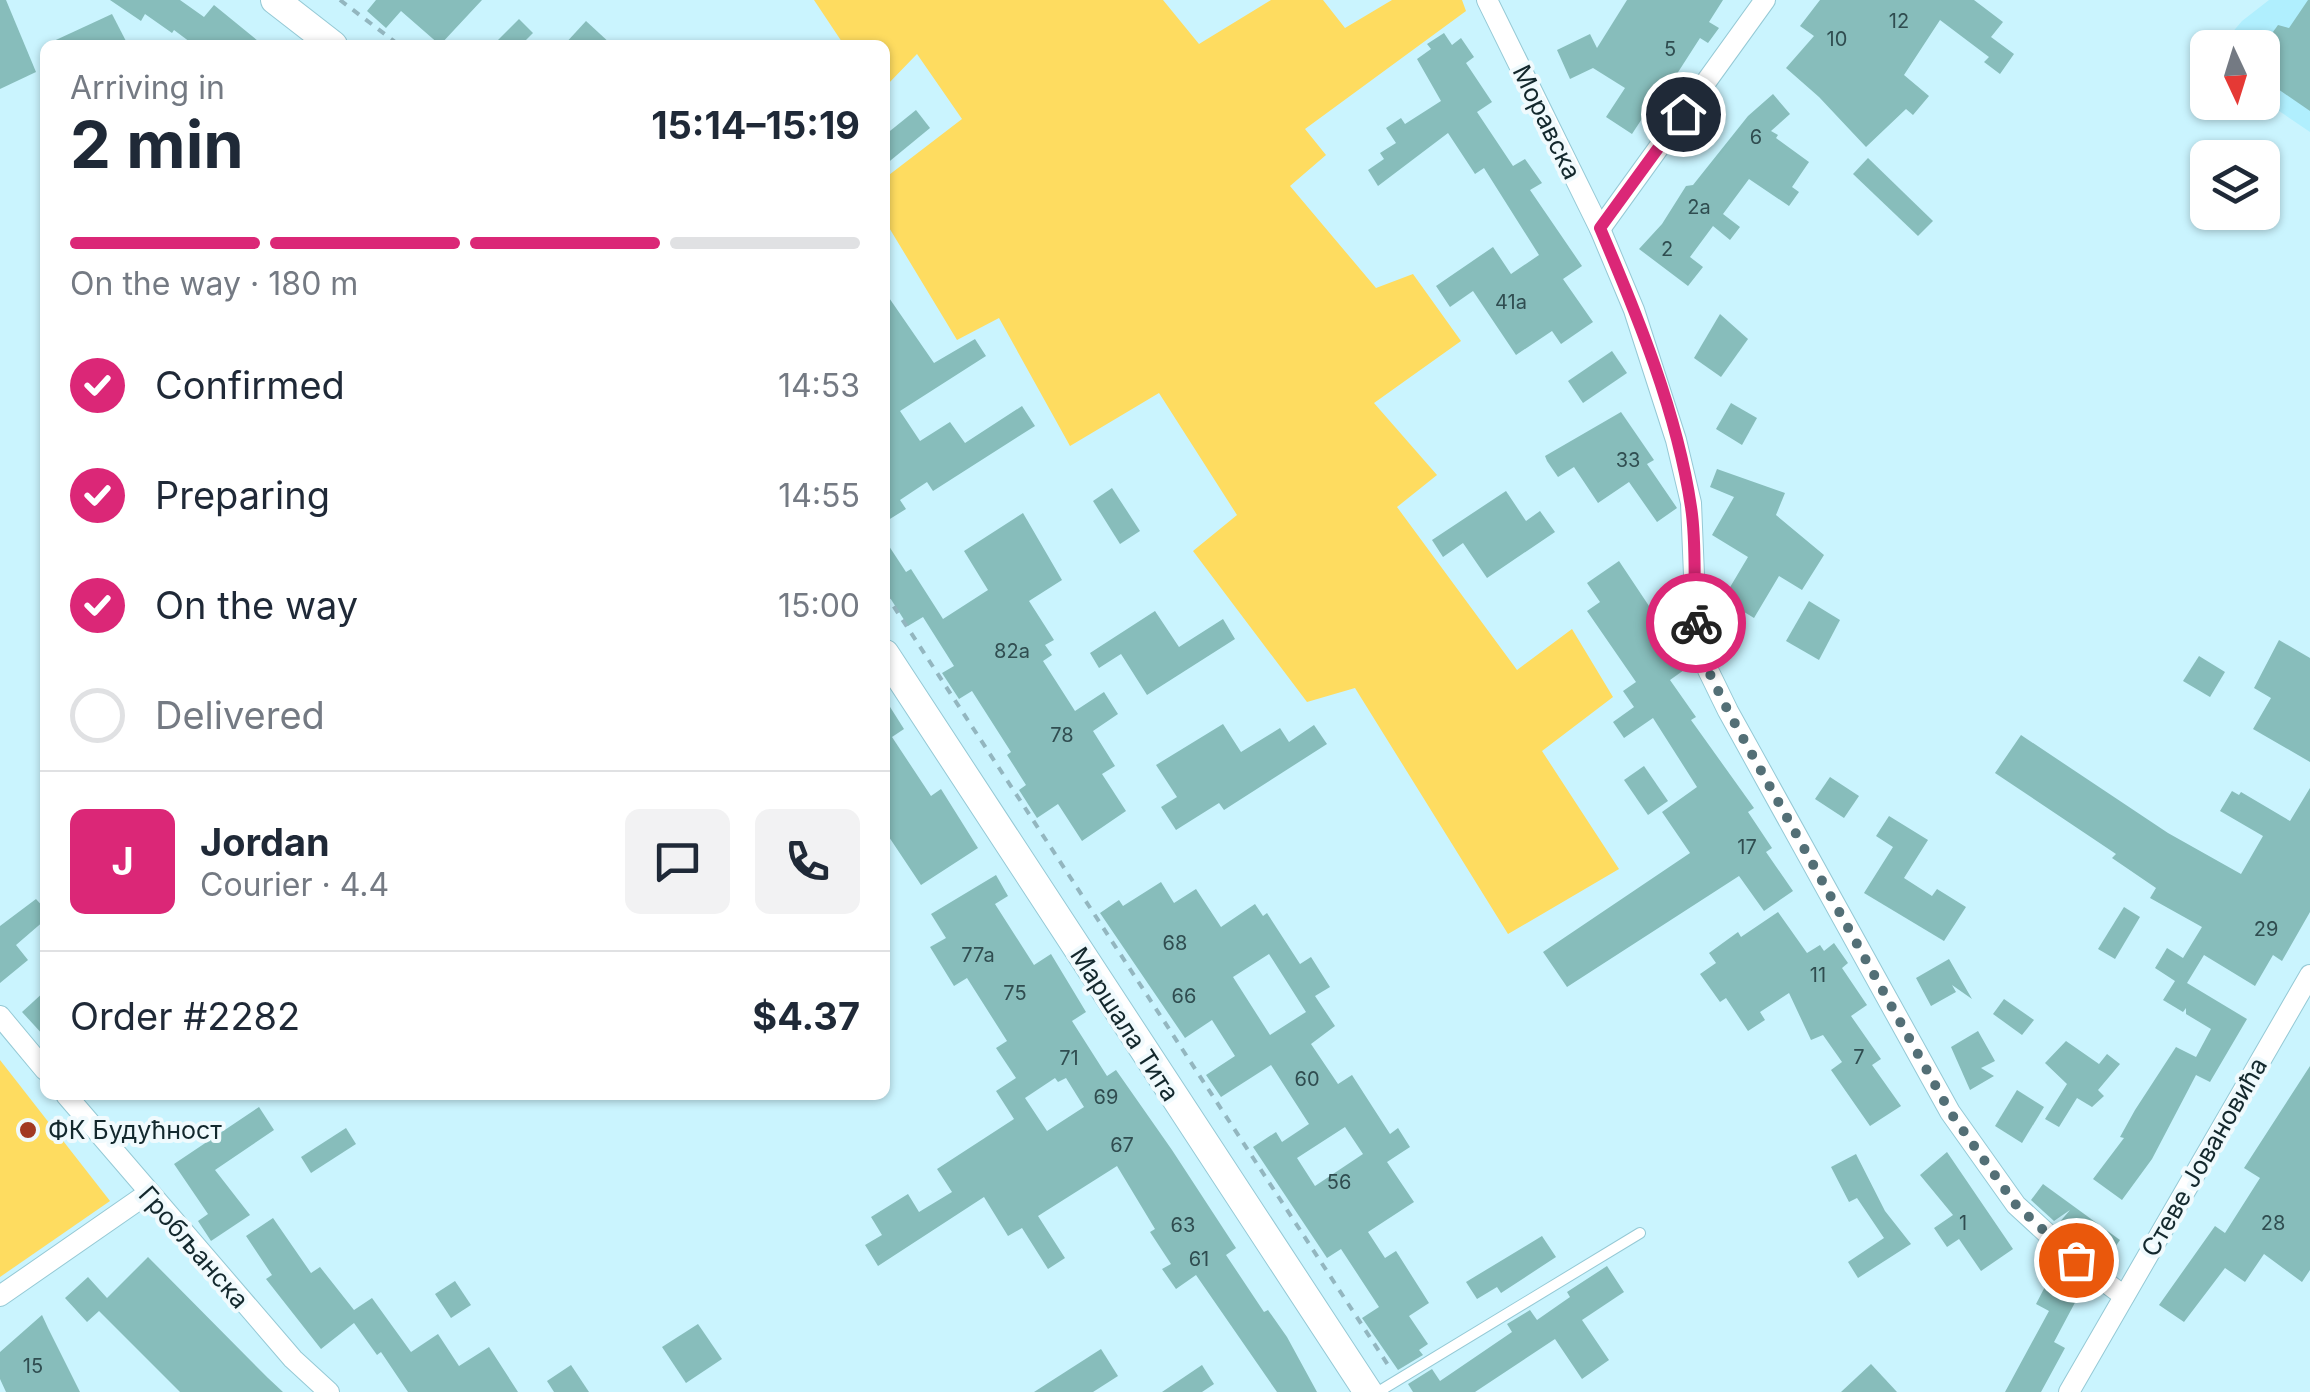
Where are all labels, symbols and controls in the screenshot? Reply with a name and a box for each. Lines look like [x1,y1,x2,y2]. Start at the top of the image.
house number: 12 [1889,9,1909,33]
house number: 10 [1827,27,1847,51]
north arrow [2190,30,2280,120]
map controls [2190,30,2280,230]
house number: 5 [1664,37,1676,61]
street label: Моравска [1507,60,1587,184]
text: Arriving in [70,68,225,107]
pin [1641,72,1726,157]
icon: home [1656,87,1711,142]
text: 15:14–15:19 [651,102,860,148]
text: 2 min [70,105,244,184]
house number: 6 [1750,125,1762,149]
button: layers [2190,140,2280,230]
house number: 2a [1687,195,1711,219]
house number: 2 [1661,237,1673,261]
text: On the way · 180 m [70,264,358,303]
house number: 41a [1495,290,1527,314]
icon: check [70,358,125,413]
text: Confirmed [155,362,345,408]
text: 14:53 [778,366,860,405]
house number: 33 [1616,448,1640,472]
icon: check [70,468,125,523]
text: Preparing [155,472,330,518]
text: 14:55 [778,476,860,515]
courier [1646,573,1746,673]
icon: check [70,578,125,633]
text: On the way [155,582,358,628]
text: 15:00 [778,586,860,625]
icon: bike [1669,596,1724,651]
house number: 82a [994,639,1030,663]
text: Delivered [155,692,325,738]
house number: 78 [1050,723,1074,747]
button: chat [625,809,730,914]
button: phone [755,809,860,914]
text: Jordan [200,819,330,865]
house number: 17 [1737,835,1757,859]
text: J [111,838,134,884]
text: Courier · 4.4 [200,865,389,904]
house number: 29 [2254,917,2278,941]
house number: 68 [1163,931,1187,955]
street label: Маршала Тита [1064,942,1186,1106]
house number: 77a [961,943,995,967]
house number: 11 [1810,963,1826,987]
house number: 75 [1003,981,1027,1005]
house number: 66 [1172,984,1196,1008]
text: Order #2282 [70,993,300,1039]
text: $4.37 [752,993,860,1039]
house number: 7 [1853,1045,1865,1069]
house number: 71 [1059,1046,1079,1070]
street label: Стеве Јовановића [2135,1052,2273,1262]
house number: 60 [1294,1067,1320,1091]
house number: 69 [1094,1085,1118,1109]
place label: ФК Будућност [48,1115,222,1145]
marker: ФК Будућност [17,1119,39,1141]
house number: 67 [1110,1133,1134,1157]
house number: 56 [1327,1170,1351,1194]
street label: Гробљанска [133,1180,255,1314]
house number: 1 [1959,1211,1967,1235]
house number: 28 [2261,1211,2285,1235]
house number: 63 [1171,1213,1195,1237]
pin [2034,1218,2119,1303]
icon: bag [2049,1233,2104,1288]
house number: 61 [1189,1247,1209,1271]
house number: 15 [23,1354,43,1378]

